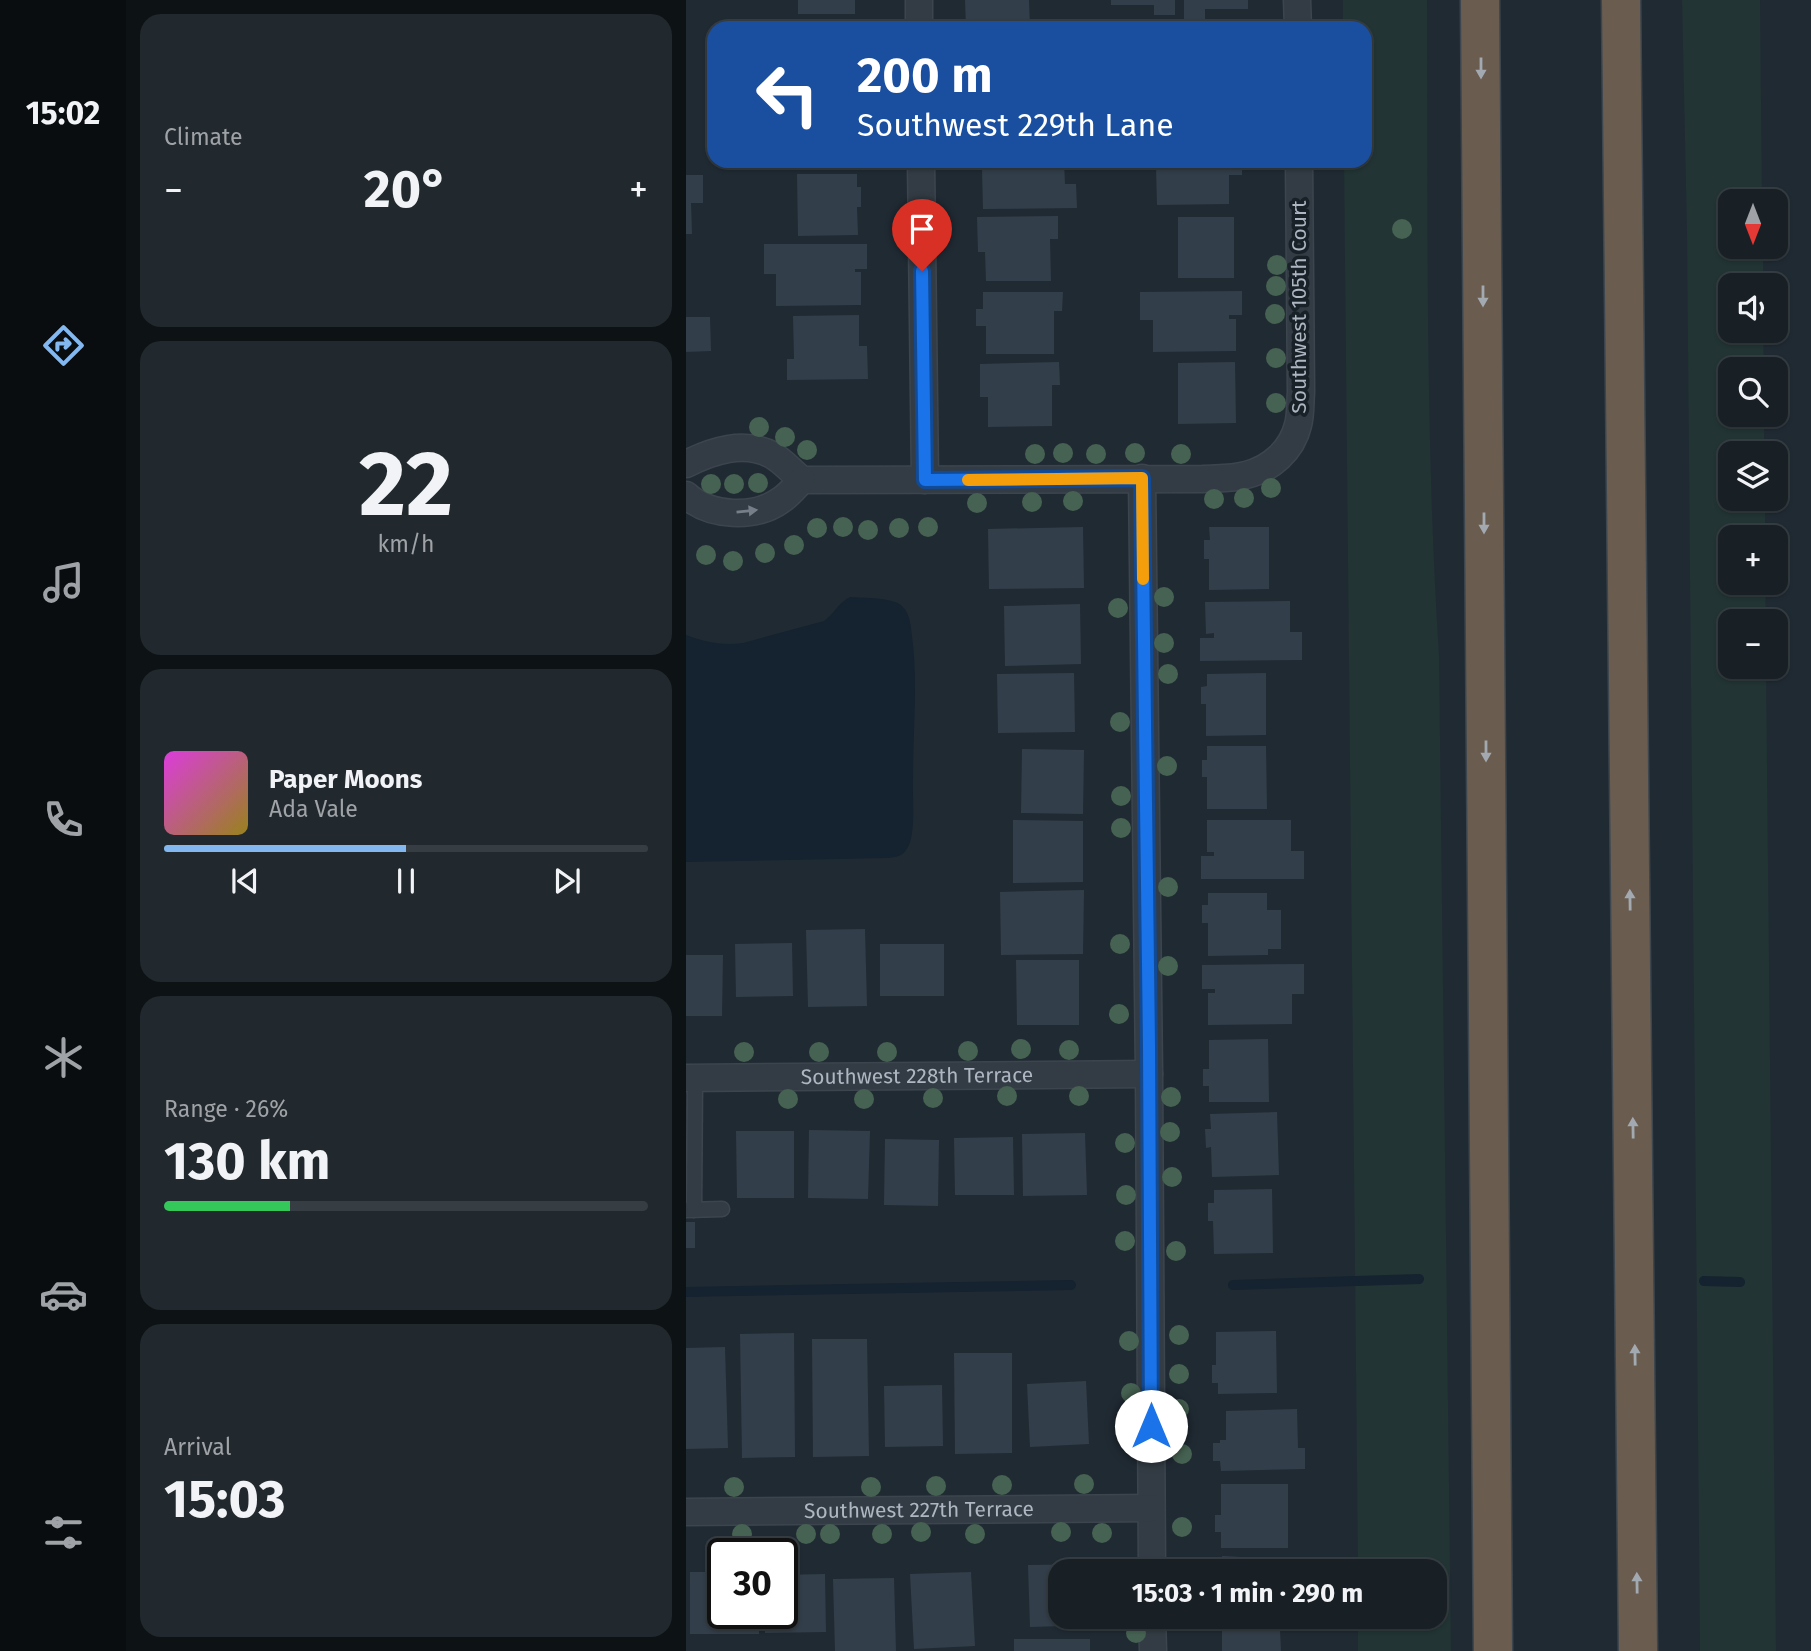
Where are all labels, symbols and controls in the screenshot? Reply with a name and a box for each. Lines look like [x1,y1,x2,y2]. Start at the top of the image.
text: 200 m [857,46,993,105]
icon: left [742,49,833,140]
one-way arrow [1475,57,1487,79]
text: 15:02 [26,94,100,132]
text: Southwest 229th Lane [857,106,1174,144]
text: Climate [164,123,243,151]
text: 20° [364,158,448,221]
text: − [164,167,183,213]
text: + [629,167,648,213]
north arrow [1718,189,1788,259]
map controls [1718,189,1788,679]
pin [892,199,952,271]
street label: Southwest 105th Court [1286,200,1312,414]
icon: arrive [903,210,941,248]
button: sound [1718,273,1788,343]
one-way arrow [1477,285,1489,307]
icon: directions [39,321,88,370]
button: search [1718,357,1788,427]
text: 22 [359,430,453,539]
button: layers [1718,441,1788,511]
one-way arrow [736,506,758,517]
one-way arrow [1478,512,1490,534]
button: + [1718,525,1788,595]
text: km/h [378,530,434,558]
icon: music [39,558,88,607]
button: − [1718,609,1788,679]
one-way arrow [1480,740,1492,762]
text: Paper Moons [269,764,422,795]
icon: phone [39,795,88,844]
text: Ada Vale [269,795,358,823]
icon: previous [226,862,264,900]
icon: pause [387,862,425,900]
icon: next [548,862,586,900]
one-way arrow [1624,889,1636,911]
icon: climate [39,1033,88,1082]
street label: Southwest 228th Terrace [801,1062,1033,1090]
text: Range · 26% [164,1095,288,1123]
one-way arrow [1627,1117,1638,1139]
text: 130 km [164,1130,331,1193]
icon: car [39,1270,88,1319]
one-way arrow [1629,1344,1641,1366]
position arrow [1114,1389,1188,1463]
text: Arrival [164,1433,231,1461]
text: 15:03 [164,1468,285,1531]
street label: Southwest 227th Terrace [804,1496,1034,1524]
icon: filters [39,1508,88,1557]
speed limit sign: 30 [707,1538,798,1629]
one-way arrow [1631,1572,1643,1594]
text: 15:03 · 1 min · 290 m [1132,1578,1363,1609]

